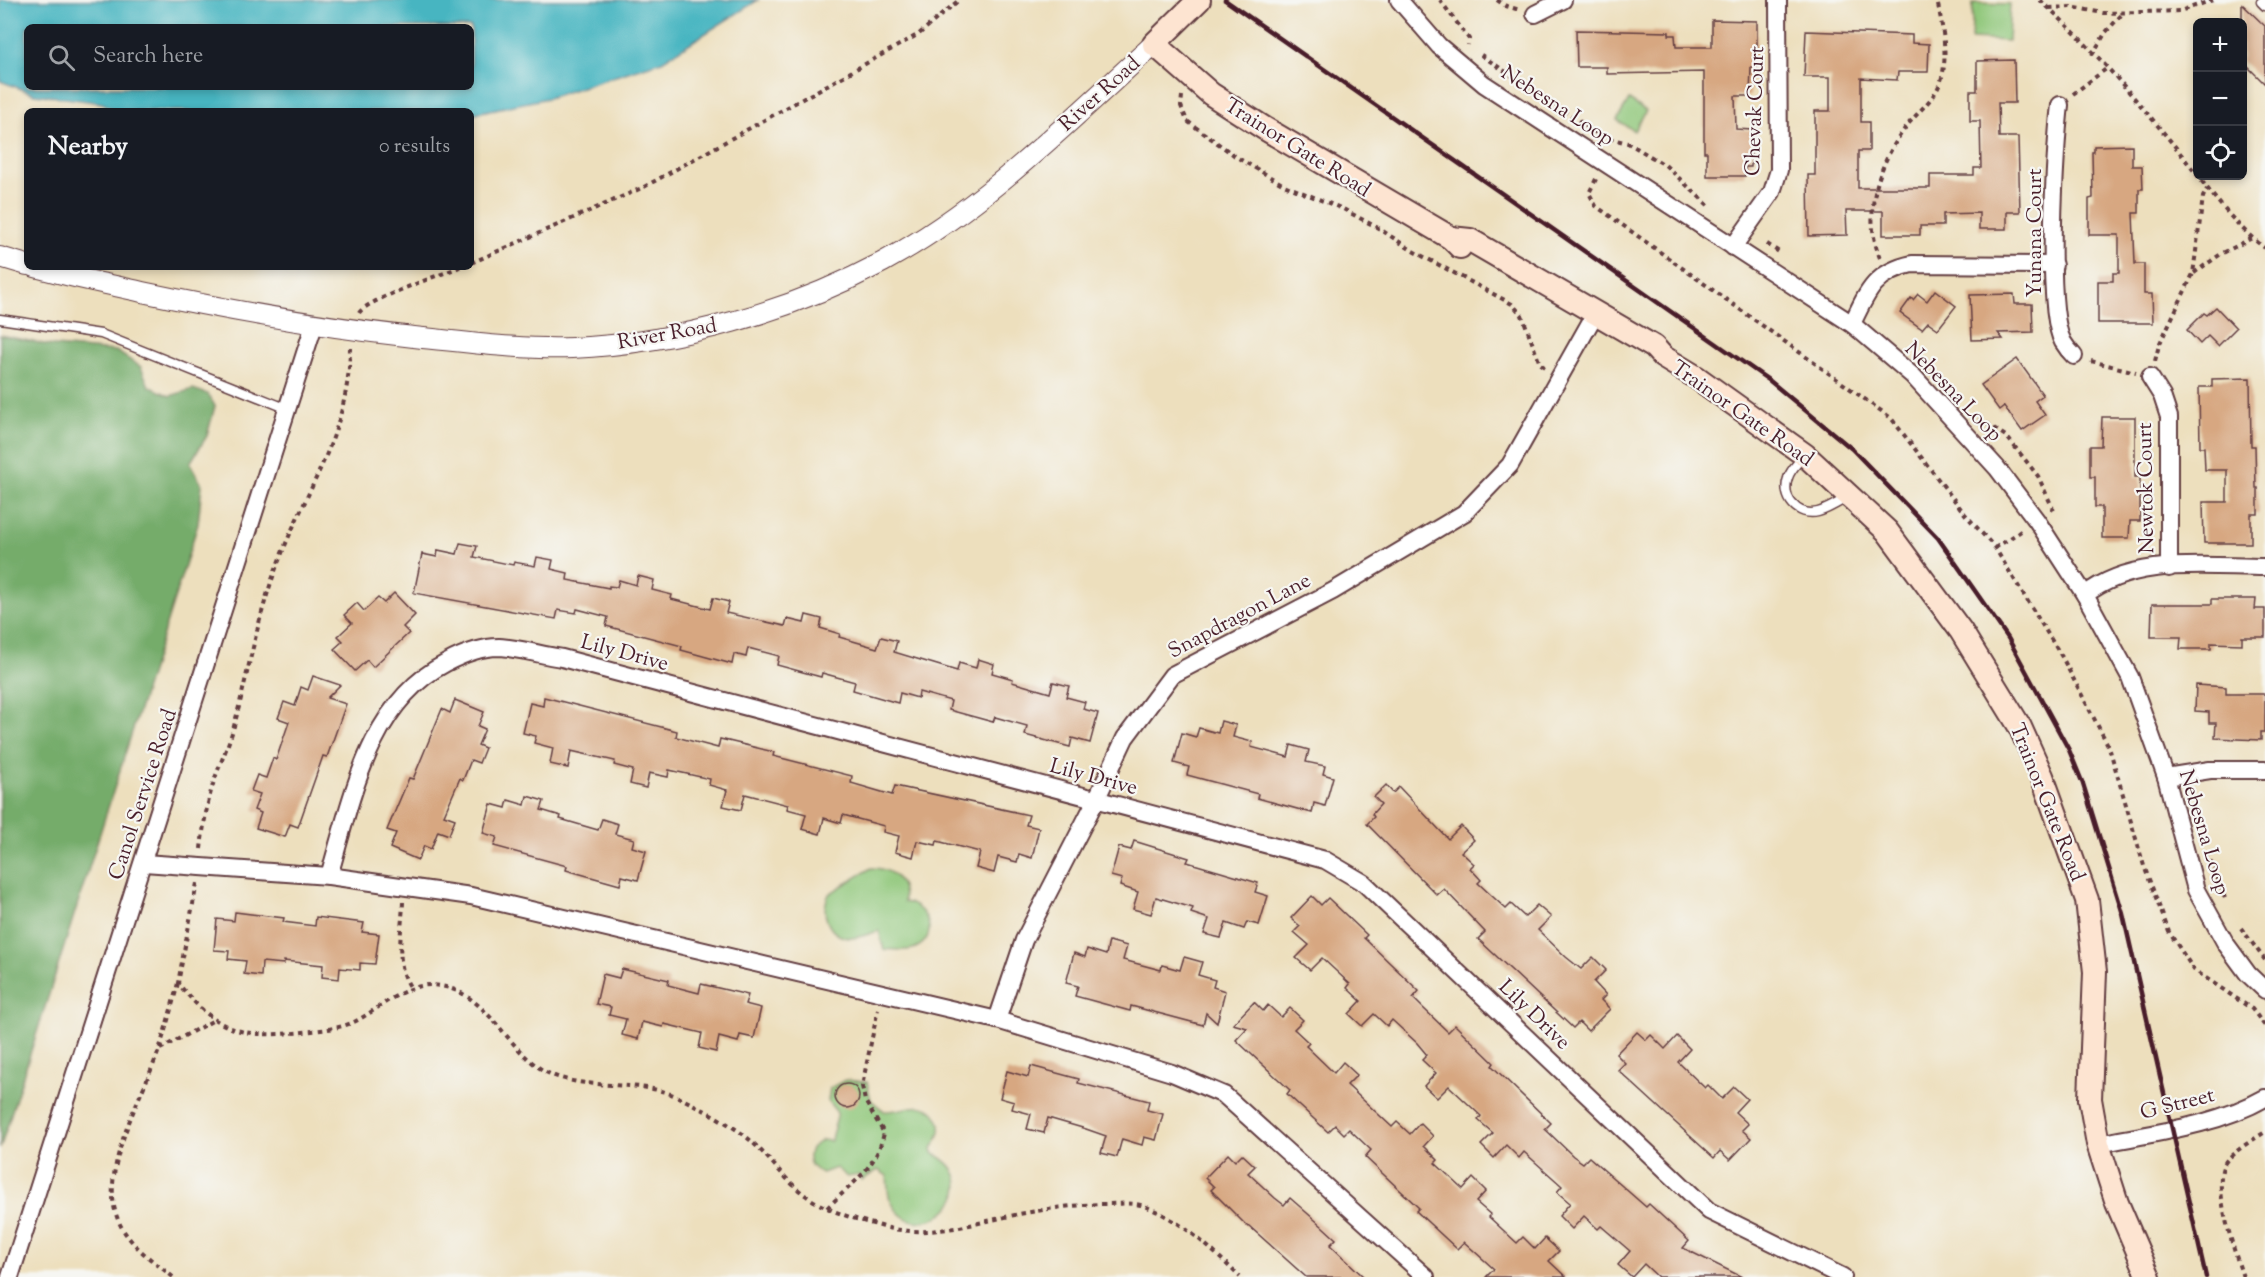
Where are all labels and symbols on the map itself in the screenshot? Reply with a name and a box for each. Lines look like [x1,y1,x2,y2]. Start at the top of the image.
street label: Chevak Court [1739,46,1773,177]
street label: River Road [1053,50,1148,139]
street label: Nebesna Loop [1495,59,1619,154]
street label: Trainor Gate Road [1218,92,1376,206]
street label: Yunana Court [2021,168,2051,298]
street label: River Road [615,311,720,358]
street label: Nebesna Loop [1897,335,2008,449]
street label: Trainor Gate Road [1665,354,1819,475]
street label: Newtok Court [2131,422,2163,554]
street label: Snapdragon Lane [1163,566,1317,667]
street label: Lily Drive [577,628,672,680]
street label: Canol Service Road [102,705,186,884]
street label: Trainor Gate Road [2001,719,2092,886]
street label: Lily Drive [1046,752,1141,804]
street label: Nebesna Loop [2170,766,2236,899]
street label: Lily Drive [1491,973,1576,1057]
street label: G Street [2137,1081,2218,1129]

